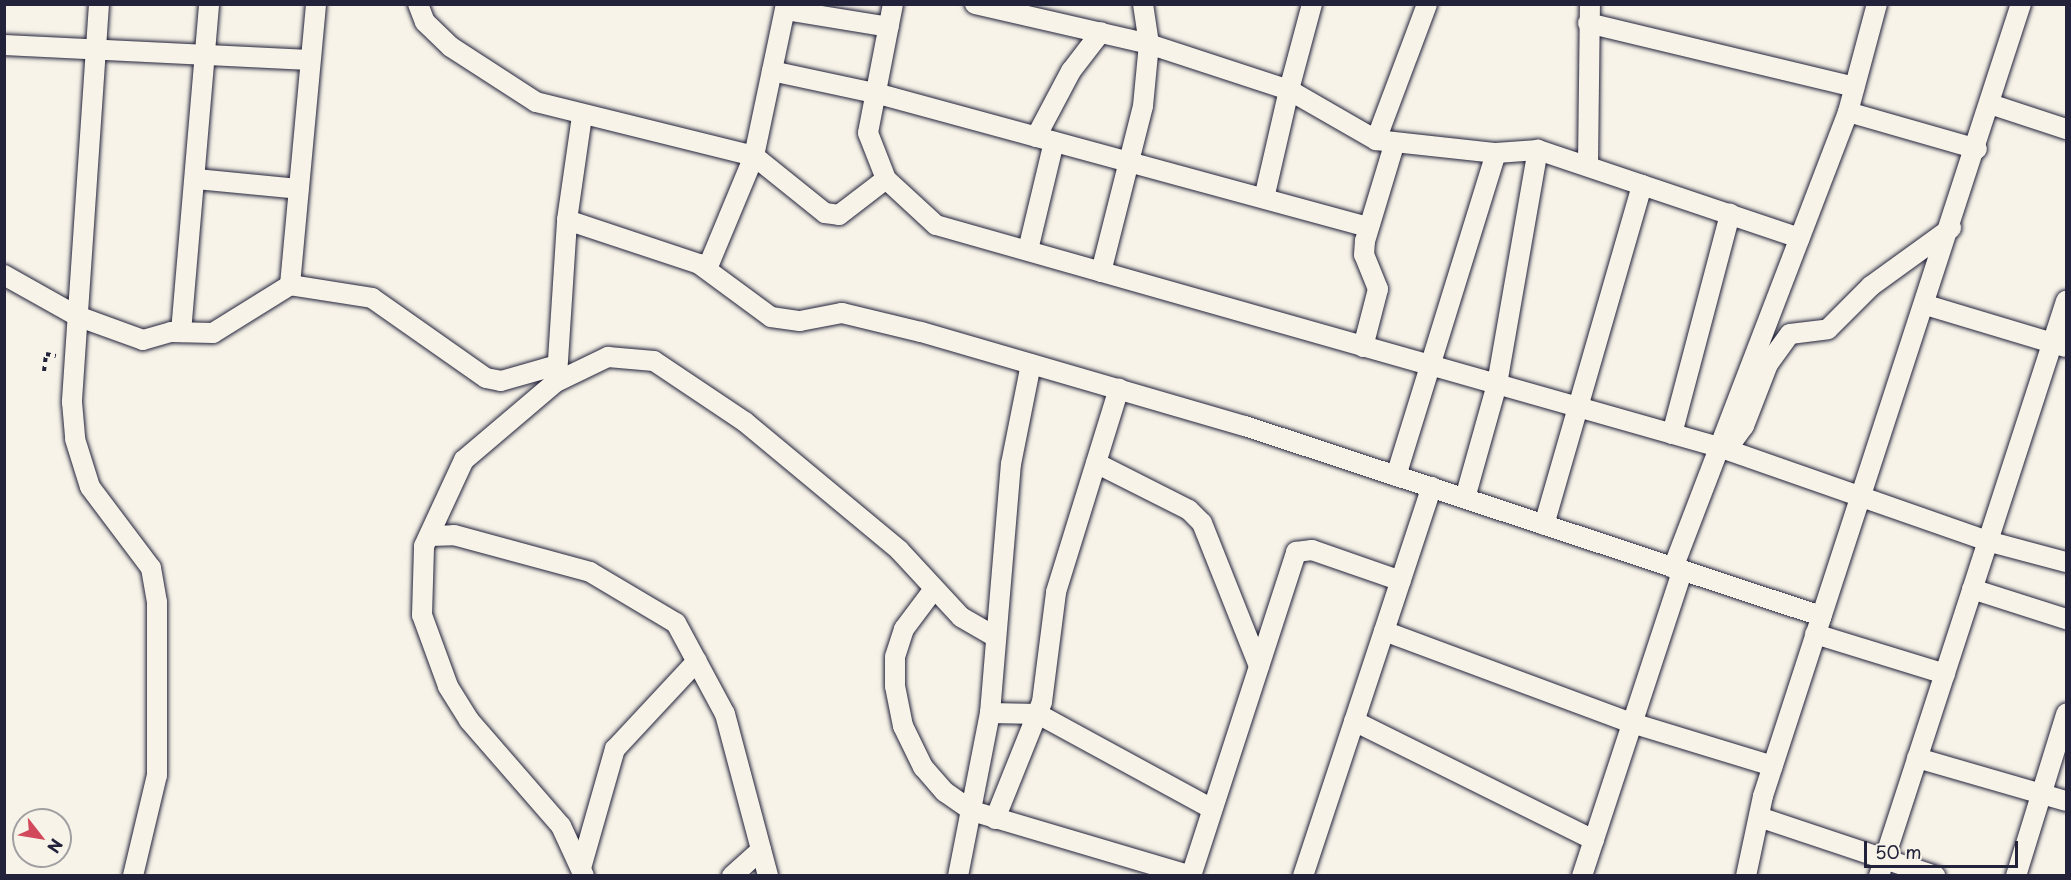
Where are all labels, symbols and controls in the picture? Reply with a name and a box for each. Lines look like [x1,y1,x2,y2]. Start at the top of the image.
north arrow [12,808,72,868]
scale bar [1867,829,2022,867]
text: N [42,835,69,858]
text: 50 m [1875,838,1922,865]

